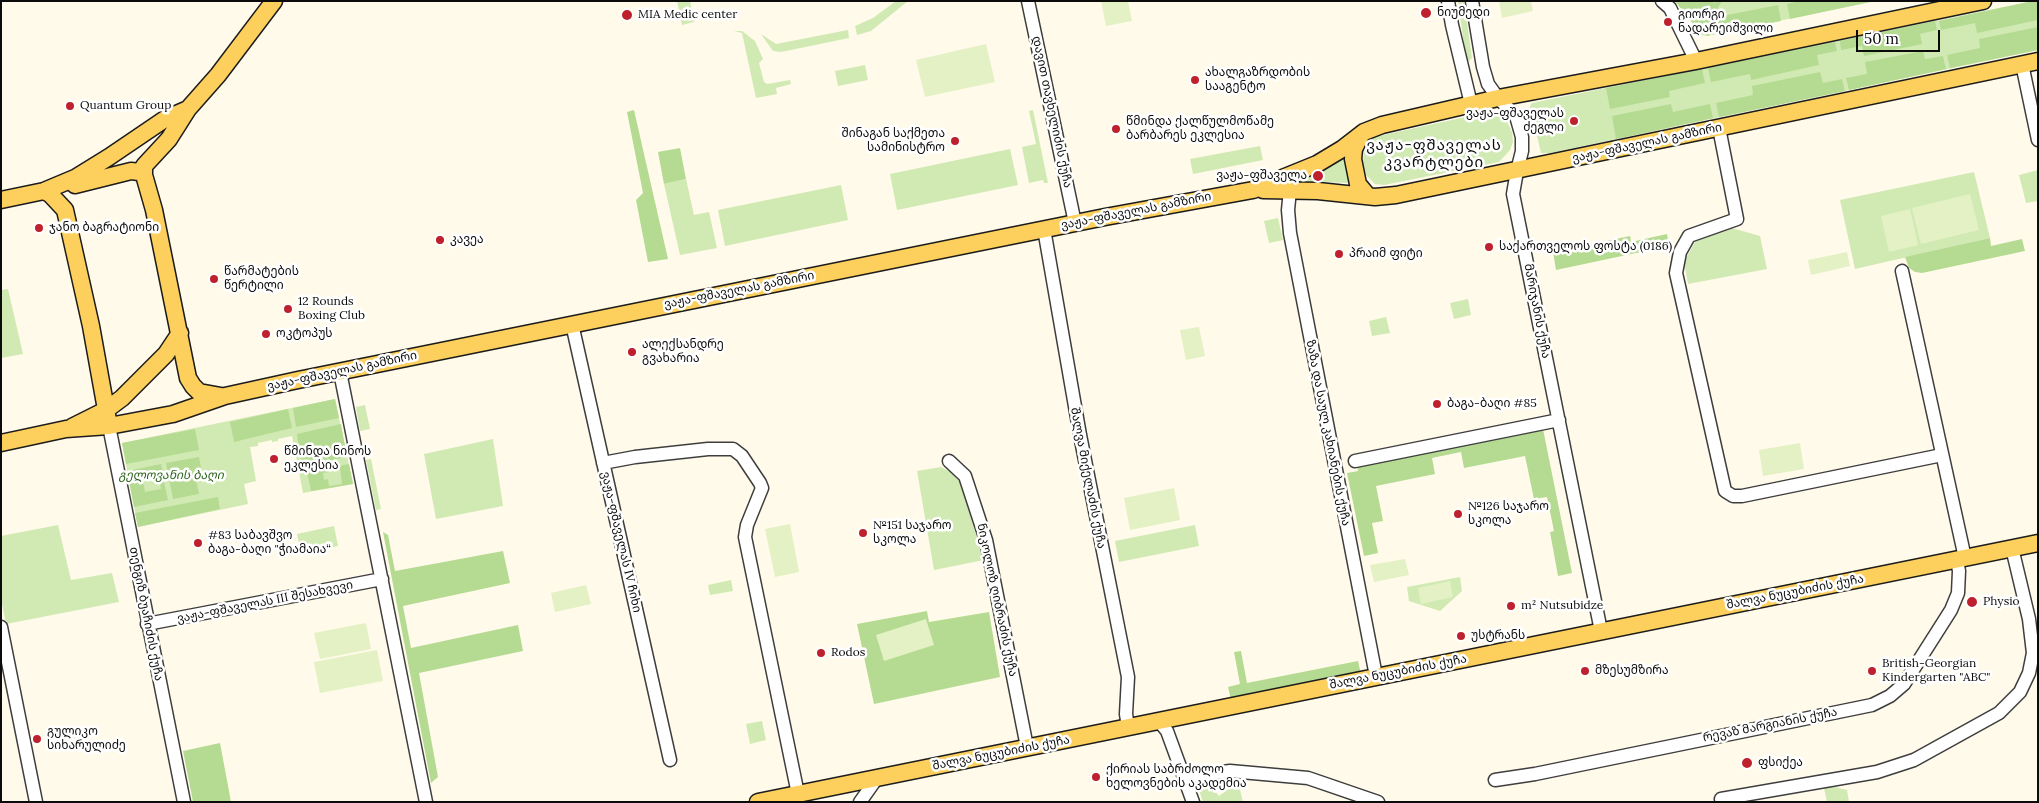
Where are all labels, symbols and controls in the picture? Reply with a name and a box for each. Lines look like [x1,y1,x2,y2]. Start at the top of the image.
marker: ნიუმედი [1419,6,1433,20]
place label: ნიუმედი [1437,6,1490,20]
marker: MIA Medic center [620,8,634,22]
place label: MIA Medic center [638,8,738,22]
place label: გიორგი ნადარეიშვილი [1678,8,1773,36]
marker: გიორგი ნადარეიშვილი [1662,16,1674,28]
scale bar [1859,20,1943,52]
text: 50 m [1864,29,1899,48]
street label: დავით თავხელიძის ქუჩა [1029,35,1075,189]
place label: ახალგაზრდობის სააგენტო [1205,66,1310,94]
marker: ახალგაზრდობის სააგენტო [1189,74,1201,86]
place label: Quantum Group [80,99,171,113]
marker: Quantum Group [64,100,76,112]
place label: ვაჟა-ფშაველას ძეგლი [1466,107,1564,135]
place label: წმინდა ქალწულმოწამე ბარბარეს ეკლესია [1126,115,1274,143]
marker: ვაჟა-ფშაველას ძეგლი [1568,115,1580,127]
street label: ვაჟა-ფშაველას გამზირი [1571,120,1723,166]
marker: წმინდა ქალწულმოწამე ბარბარეს ეკლესია [1110,123,1122,135]
place label: შინაგან საქმეთა სამინისტრო [841,127,945,155]
marker: შინაგან საქმეთა სამინისტრო [949,135,961,147]
district label: ვაჟა-ფშაველას კვარტლები [1365,137,1503,172]
place label: ვაჟა-ფშაველა [1216,169,1307,183]
marker: ვაჟა-ფშაველა [1311,169,1325,183]
street label: ვაჟა-ფშაველას გამზირი [1060,189,1212,233]
place label: ჯანო ბაგრატიონი [49,221,159,235]
marker: ჯანო ბაგრატიონი [33,222,45,234]
place label: კავეა [450,233,484,247]
marker: კავეა [434,234,446,246]
place label: საქართველოს ფოსტა (0186) [1499,240,1672,254]
marker: საქართველოს ფოსტა (0186) [1483,241,1495,253]
place label: პრაიმ ფიტი [1349,247,1423,261]
marker: პრაიმ ფიტი [1333,248,1345,260]
street label: მარიჯანის ქუჩა [1521,262,1553,360]
place label: წარმატების წერტილი [224,265,299,293]
street label: ვაჟა-ფშაველას გამზირი [663,268,815,312]
marker: წარმატების წერტილი [208,273,220,285]
place label: 12 Rounds Boxing Club [298,295,365,323]
marker: 12 Rounds Boxing Club [282,303,294,315]
place label: ოკტოპუს [276,327,333,341]
marker: ოკტოპუს [260,328,272,340]
place label: ალექსანდრე გვახარია [642,338,724,366]
street label: ზაზა და საულ კახიანების ქუჩა [1303,339,1353,527]
marker: ალექსანდრე გვახარია [626,346,638,358]
street label: ვაჟა-ფშაველას გამზირი [266,348,418,394]
place label: ბაგა-ბაღი #85 [1447,397,1537,411]
marker: ბაგა-ბაღი #85 [1431,398,1443,410]
street label: შალვა მიქელაძის ქუჩა [1067,406,1109,550]
place label: წმინდა ნინოს ეკლესია [284,445,371,473]
marker: წმინდა ნინოს ეკლესია [268,453,280,465]
park label: გელოვანის ბაღი [118,469,224,483]
street label: ვაჟა-ფშაველას IV ჩიხი [598,470,644,614]
place label: №126 საჯარო სკოლა [1468,500,1549,528]
marker: №126 საჯარო სკოლა [1452,508,1464,520]
place label: №151 საჯარო სკოლა [873,519,951,547]
street label: ნიკოლოზ ღიბრაძის ქუჩა [974,522,1020,678]
marker: №151 საჯარო სკოლა [857,527,869,539]
place label: #83 საბავშვო ბაგა-ბაღი "ჭიამაია“ [208,529,331,557]
marker: #83 საბავშვო ბაგა-ბაღი "ჭიამაია“ [192,537,204,549]
street label: თენგიზ ბუაჩიძის ქუჩა [126,546,166,682]
street label: შალვა ნუცუბიძის ქუჩა [1725,572,1865,612]
street label: ვაჟა-ფშაველას III შესახვევი [176,578,354,626]
marker: Physio [1965,595,1979,609]
place label: Physio [1983,595,2020,609]
place label: m² Nutsubidze [1521,599,1603,613]
marker: m² Nutsubidze [1505,600,1517,612]
place label: უსტრანს [1471,629,1525,643]
marker: უსტრანს [1455,630,1467,642]
place label: Rodos [831,646,865,660]
marker: Rodos [815,647,827,659]
street label: შალვა ნუცუბიძის ქუჩა [1328,652,1468,692]
place label: British-Georgian Kindergarten "ABC" [1882,657,1990,685]
place label: მზესუმზირა [1595,664,1669,678]
marker: მზესუმზირა [1579,665,1591,677]
marker: British-Georgian Kindergarten "ABC" [1866,665,1878,677]
street label: რევაზ მარგიანის ქუჩა [1702,705,1838,745]
place label: გულიკო სიხარულიძე [47,725,126,753]
marker: გულიკო სიხარულიძე [31,733,43,745]
street label: შალვა ნუცუბიძის ქუჩა [931,733,1071,773]
marker: ფსიქეა [1740,756,1754,770]
place label: ფსიქეა [1758,756,1803,770]
place label: ქირიას საბრძოლო ხელოვნების აკადემია [1106,763,1247,791]
marker: ქირიას საბრძოლო ხელოვნების აკადემია [1090,771,1102,783]

